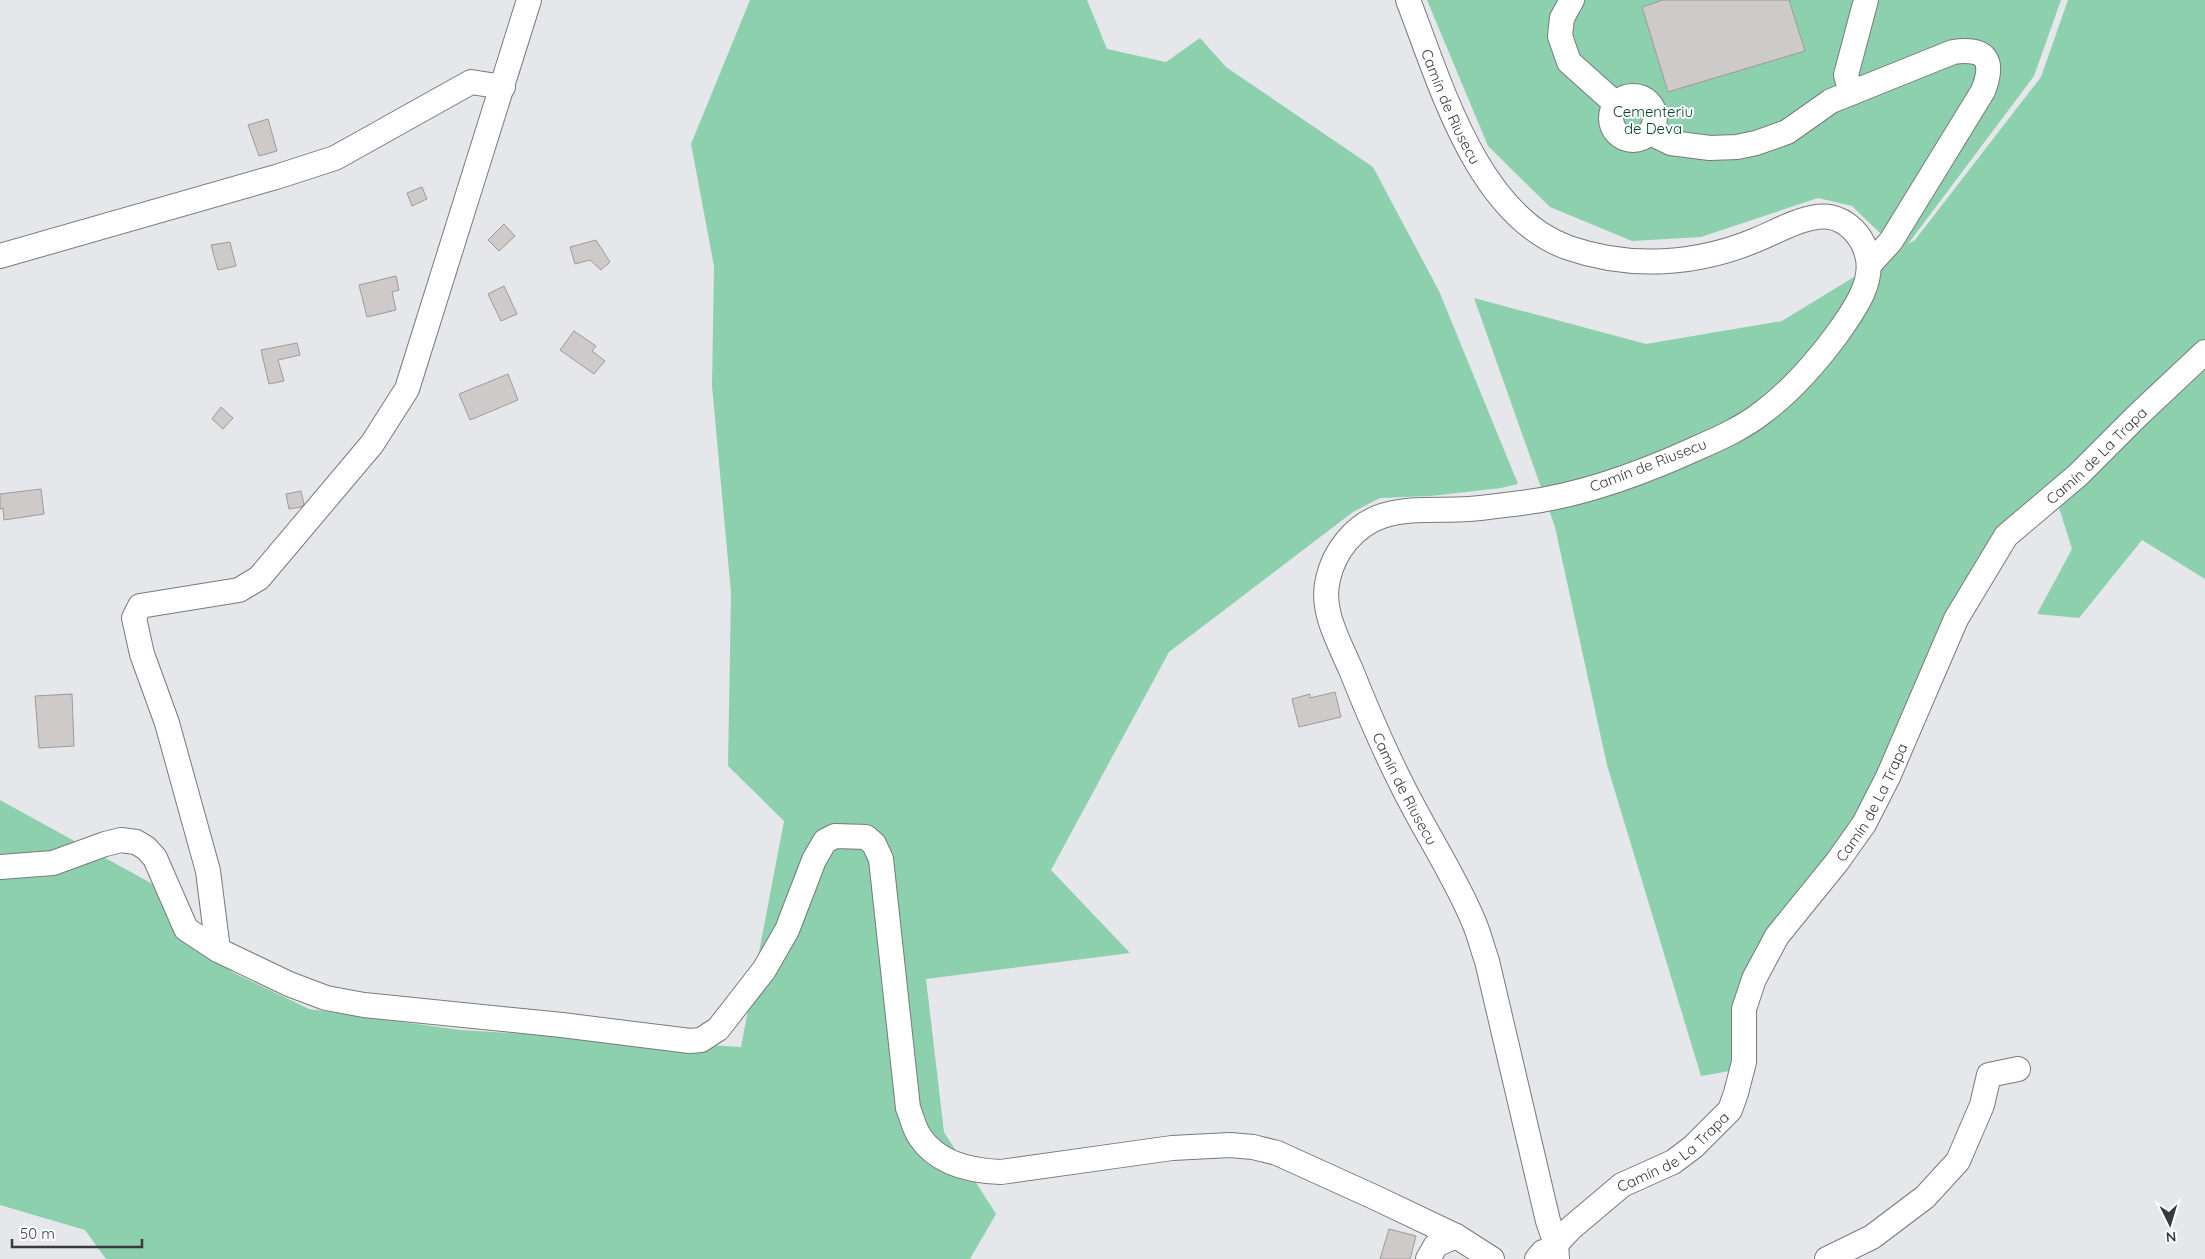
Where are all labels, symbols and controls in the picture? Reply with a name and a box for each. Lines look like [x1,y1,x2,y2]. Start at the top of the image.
street label: Camín de Riusecu [1418,46,1485,167]
park label: Cementeriu de Deva [1613,102,1693,138]
street label: Camín de La Trapa [2042,403,2150,508]
street label: Camín de Riusecu [1587,434,1709,496]
street label: Camín de Riusecu [1369,729,1442,848]
street label: Camín de La Trapa [1831,740,1911,865]
street label: Camín de La Trapa [1614,1107,1733,1196]
north arrow [2145,1199,2195,1249]
scale bar [12,1216,142,1248]
text: 50 m [20,1224,55,1243]
text: N [2165,1228,2177,1246]

